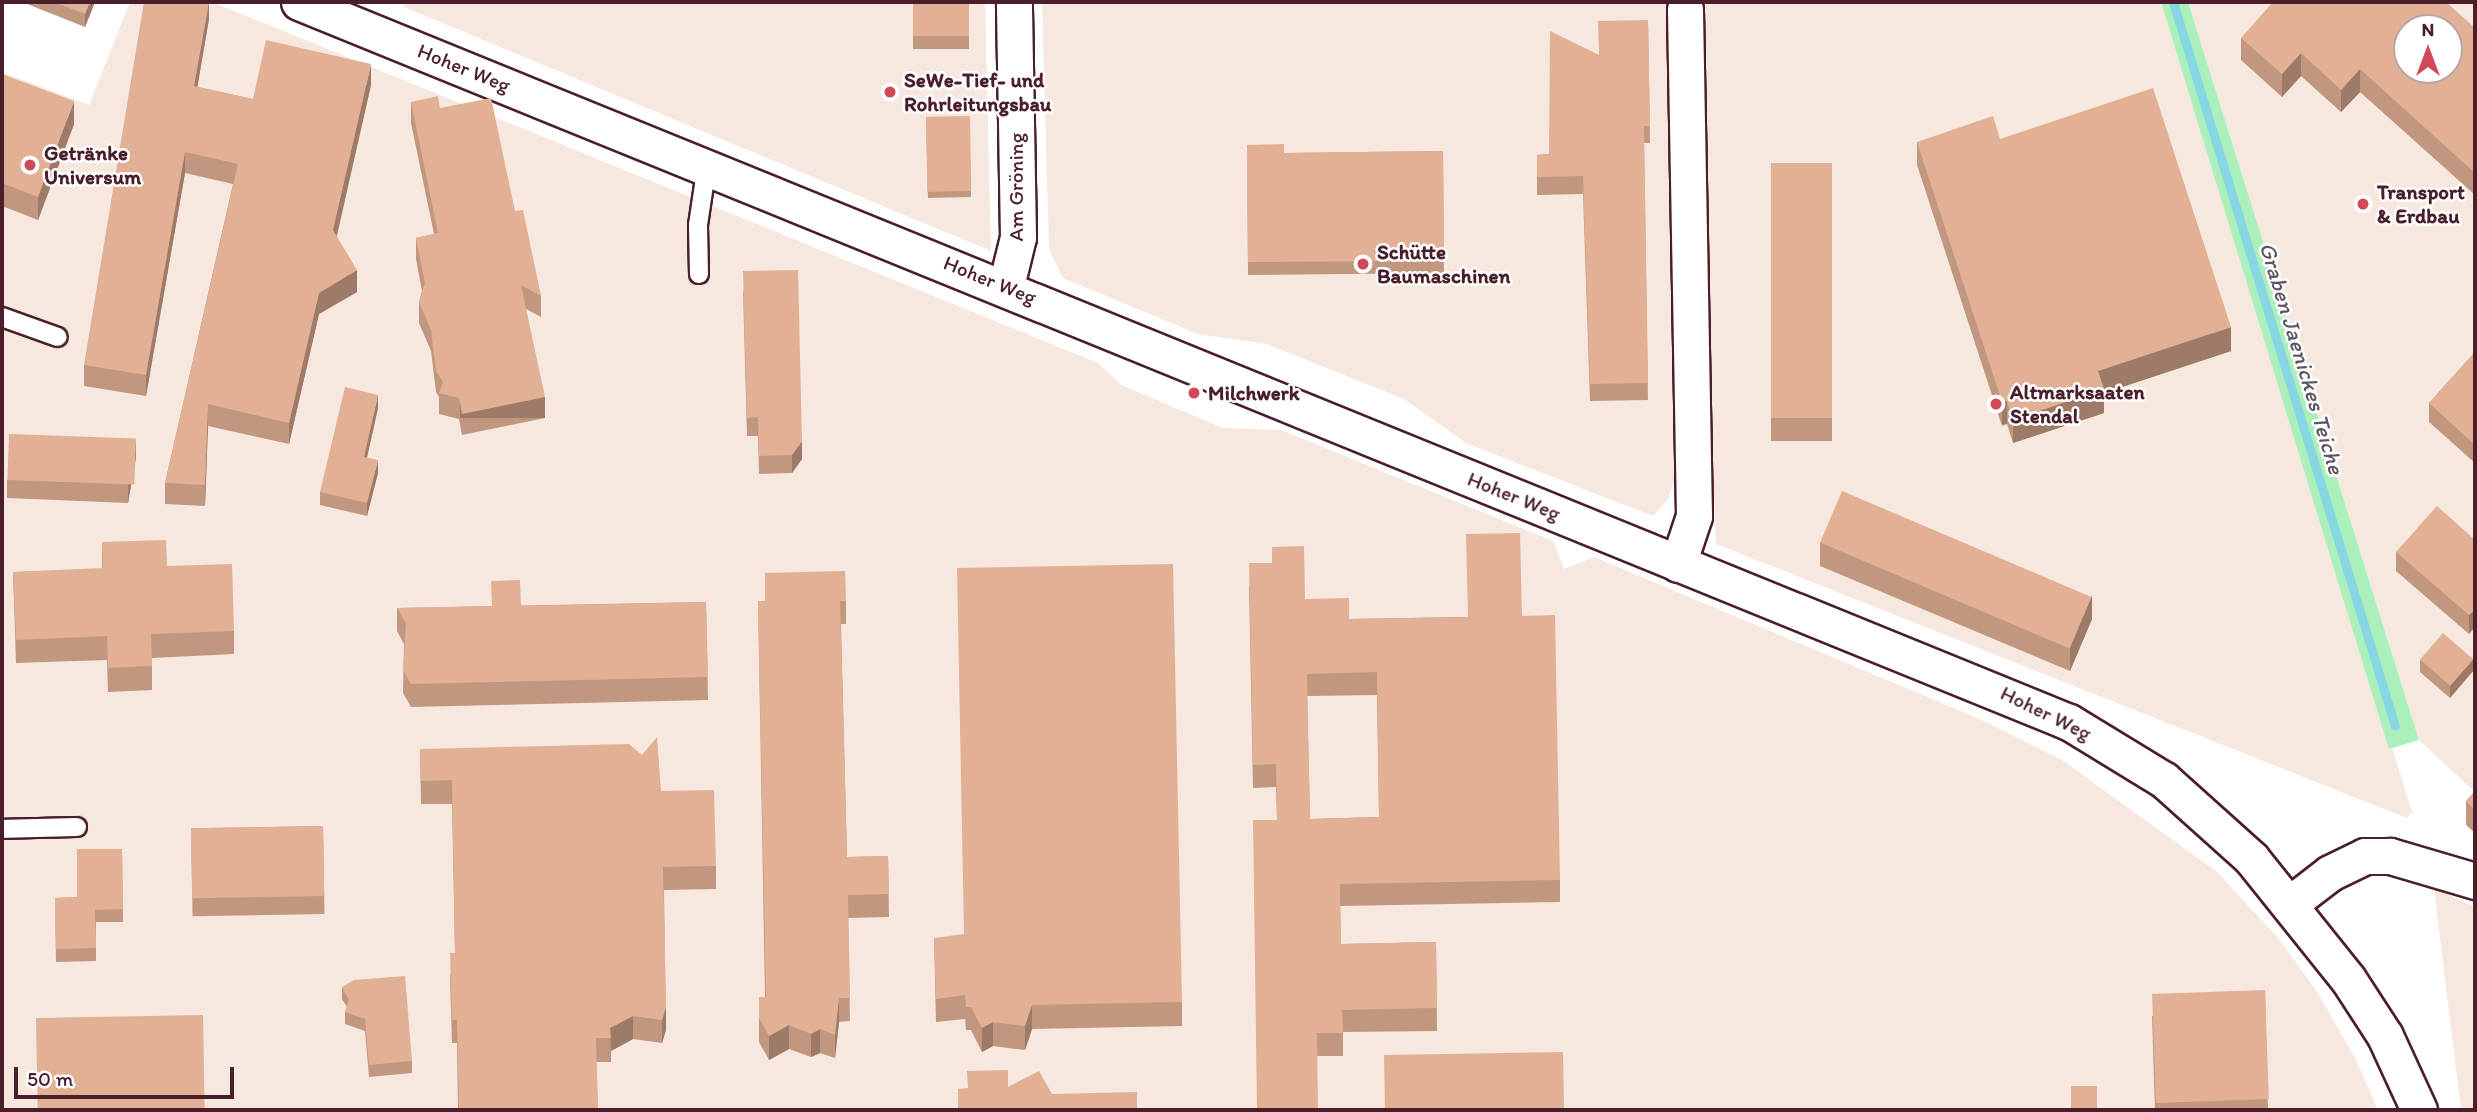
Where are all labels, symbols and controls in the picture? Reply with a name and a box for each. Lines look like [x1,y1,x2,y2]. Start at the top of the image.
north arrow [2393,14,2463,84]
text: N [2422,18,2434,41]
street label: Hoher Weg [414,38,514,98]
place label: SeWe-Tief- und Rohrleitungsbau [904,67,1052,117]
marker: SeWe-Tief- und Rohrleitungsbau [882,84,898,100]
street label: Am Gröning [1003,133,1029,241]
place label: Getränke Universum [44,140,141,190]
marker: Getränke Universum [22,157,38,173]
place label: Transport & Erdbau [2377,179,2465,229]
marker: Transport & Erdbau [2355,196,2371,212]
place label: Schütte Baumaschinen [1377,239,1510,289]
water label: Graben Jaenickes Teiche [2254,239,2350,477]
street label: Hoher Weg [940,250,1040,310]
marker: Schütte Baumaschinen [1355,256,1371,272]
place label: Altmarksaaten Stendal [2010,379,2145,429]
place label: Milchwerk [1208,380,1300,406]
marker: Milchwerk [1186,385,1202,401]
marker: Altmarksaaten Stendal [1988,396,2004,412]
street label: Hoher Weg [1464,466,1564,526]
street label: Hoher Weg [1997,680,2095,746]
scale bar [18,1052,238,1096]
text: 50 m [27,1066,73,1091]

